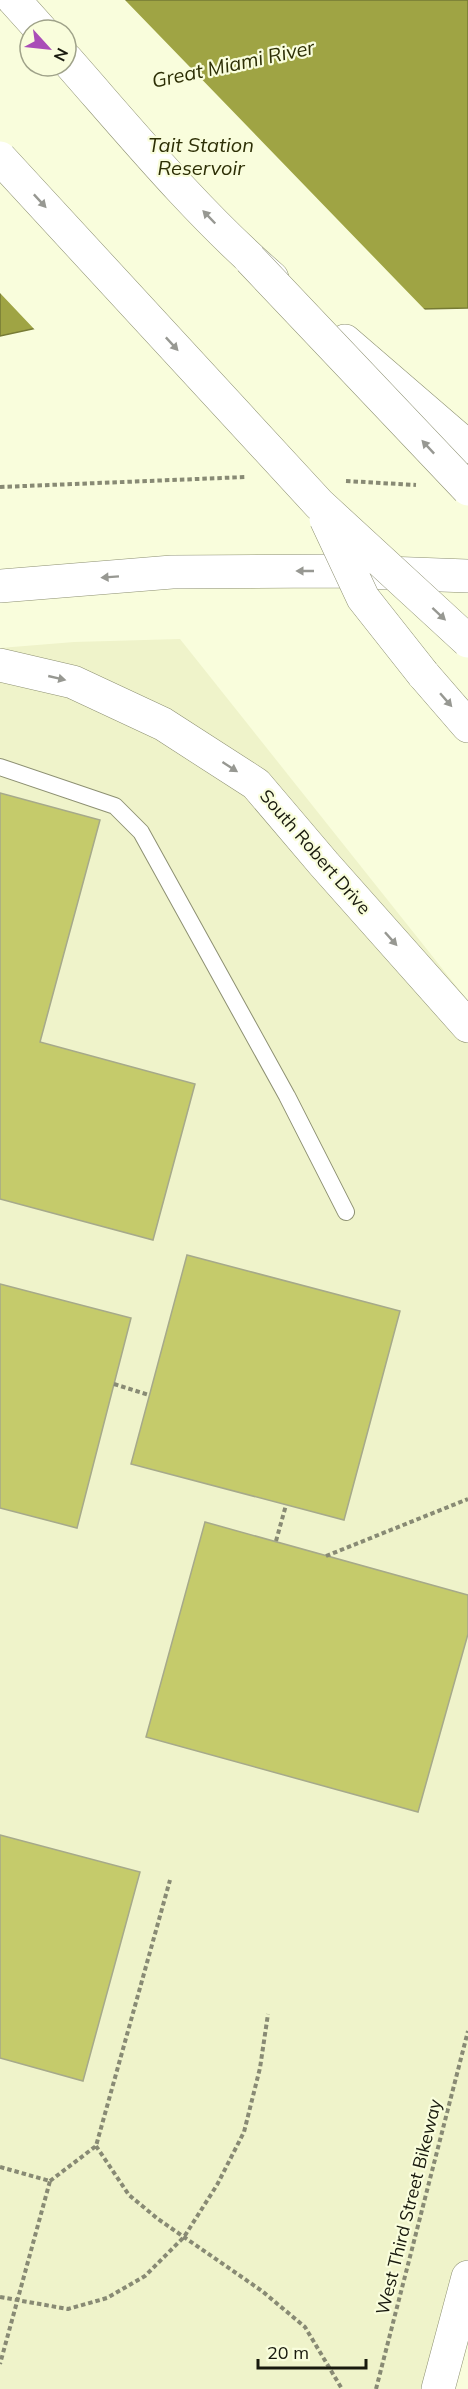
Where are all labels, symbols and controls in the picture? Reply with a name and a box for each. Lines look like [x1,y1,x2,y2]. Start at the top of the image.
north arrow [18,18,78,78]
water label: Great Miami River [149,34,317,93]
text: N [50,45,73,65]
water label: Tait Station Reservoir [148,132,254,180]
one-way arrow [33,193,46,208]
one-way arrow [202,210,216,224]
one-way arrow [165,337,179,352]
one-way arrow [422,440,435,455]
one-way arrow [295,566,314,576]
one-way arrow [100,572,119,582]
one-way arrow [432,607,447,621]
one-way arrow [48,674,66,684]
one-way arrow [439,692,452,707]
one-way arrow [222,761,238,772]
street label: South Robert Drive [255,784,376,919]
one-way arrow [384,931,397,946]
street label: West Third Street Bikeway [371,2096,447,2317]
scale bar [258,2332,366,2370]
text: 20 m [267,2341,309,2364]

